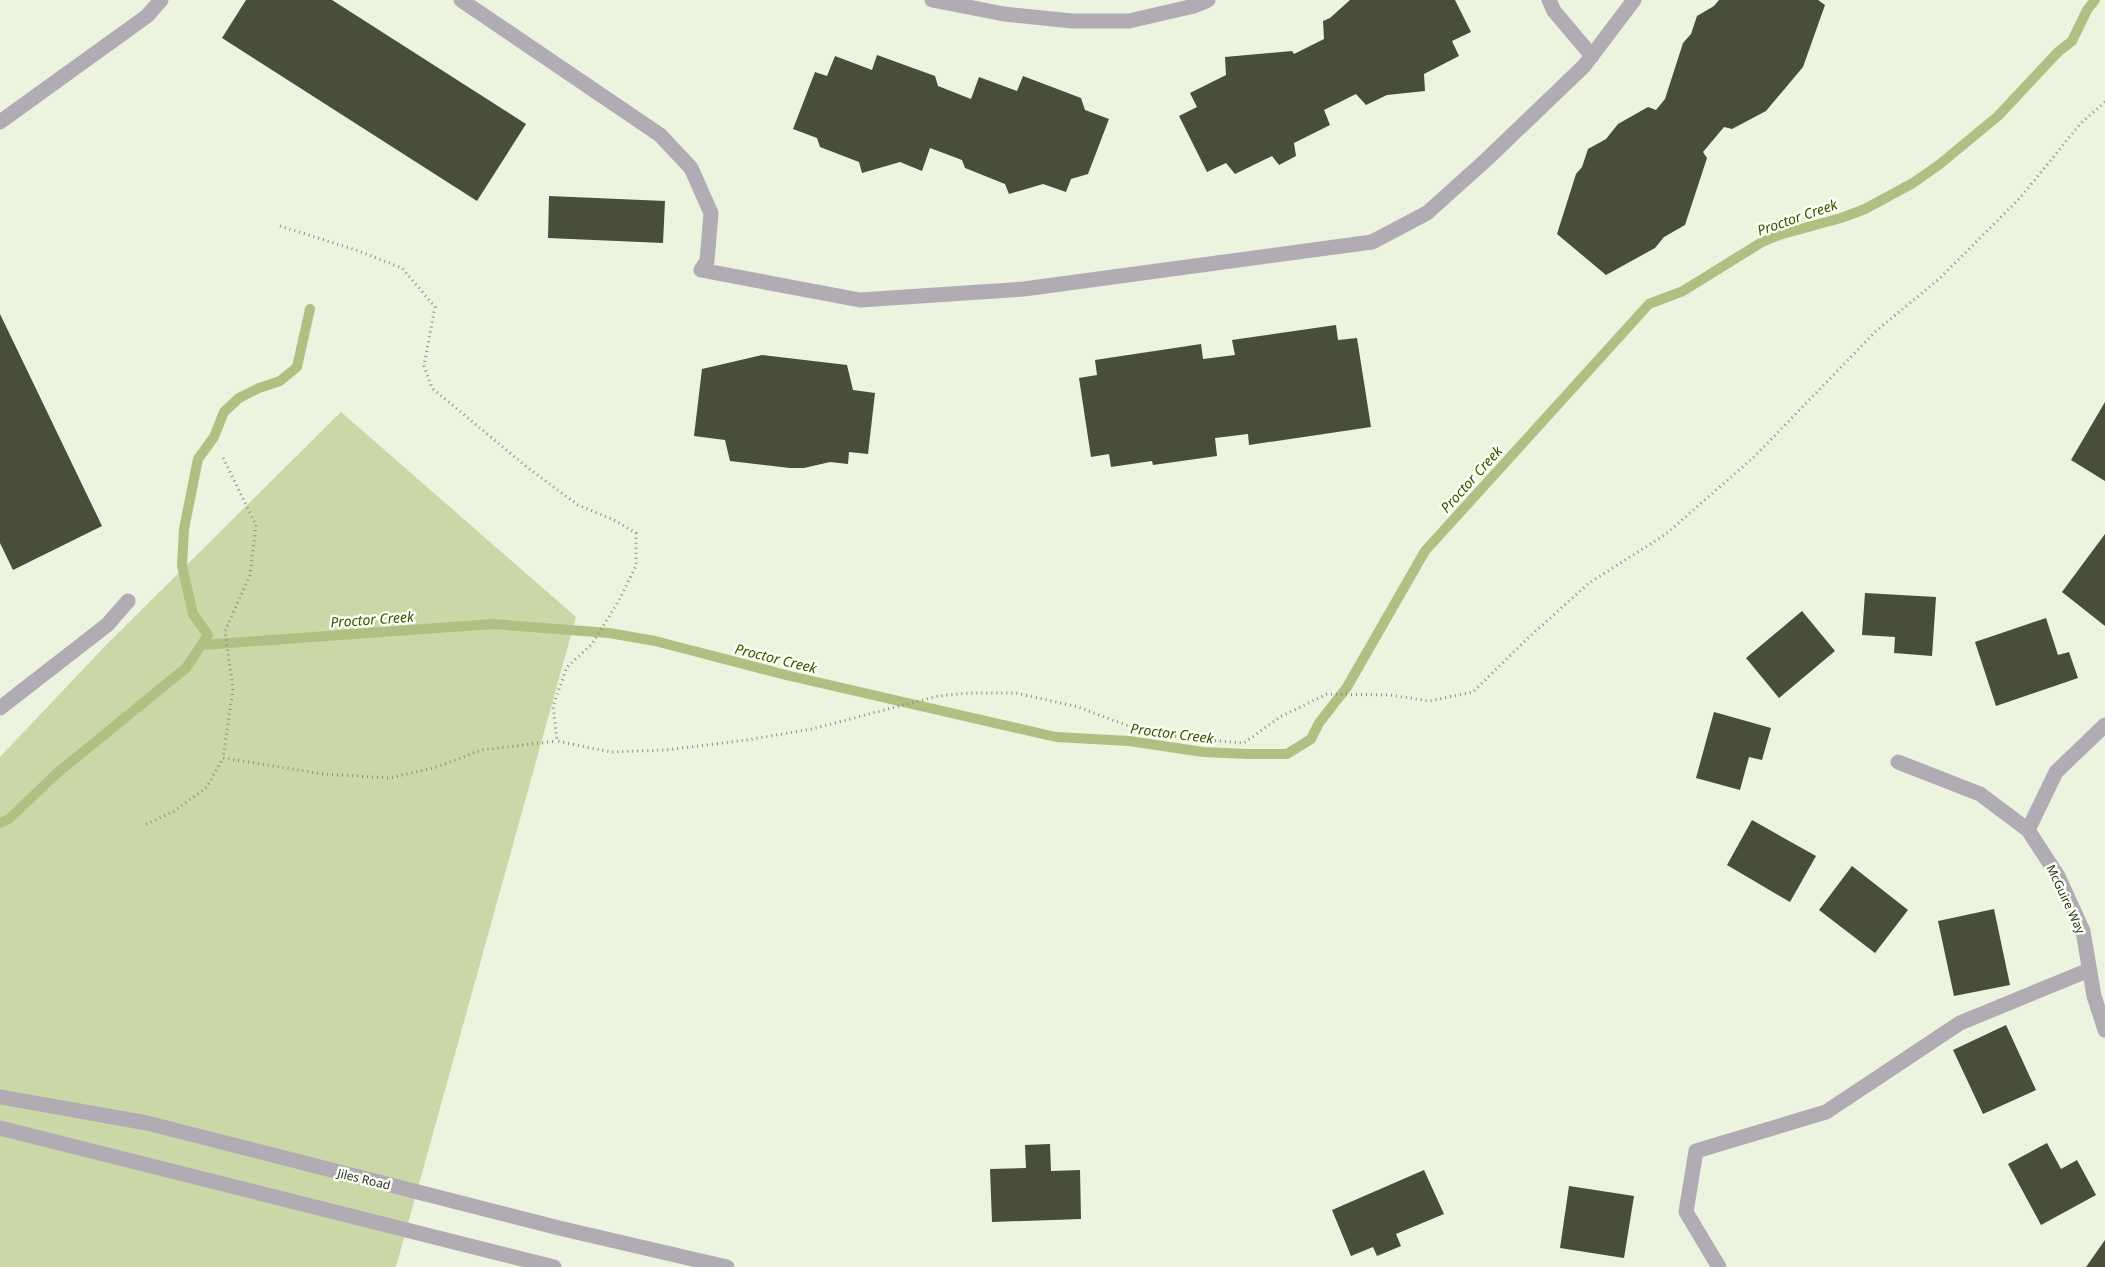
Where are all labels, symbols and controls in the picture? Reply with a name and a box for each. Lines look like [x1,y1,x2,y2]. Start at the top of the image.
water label: Proctor Creek [1754,194,1841,240]
water label: Proctor Creek [1436,441,1507,516]
water label: Proctor Creek [330,607,415,631]
water label: Proctor Creek [733,639,820,678]
water label: Proctor Creek [1129,718,1216,748]
street label: McGuire Way [2043,862,2090,937]
street label: Jiles Road [335,1164,392,1194]

